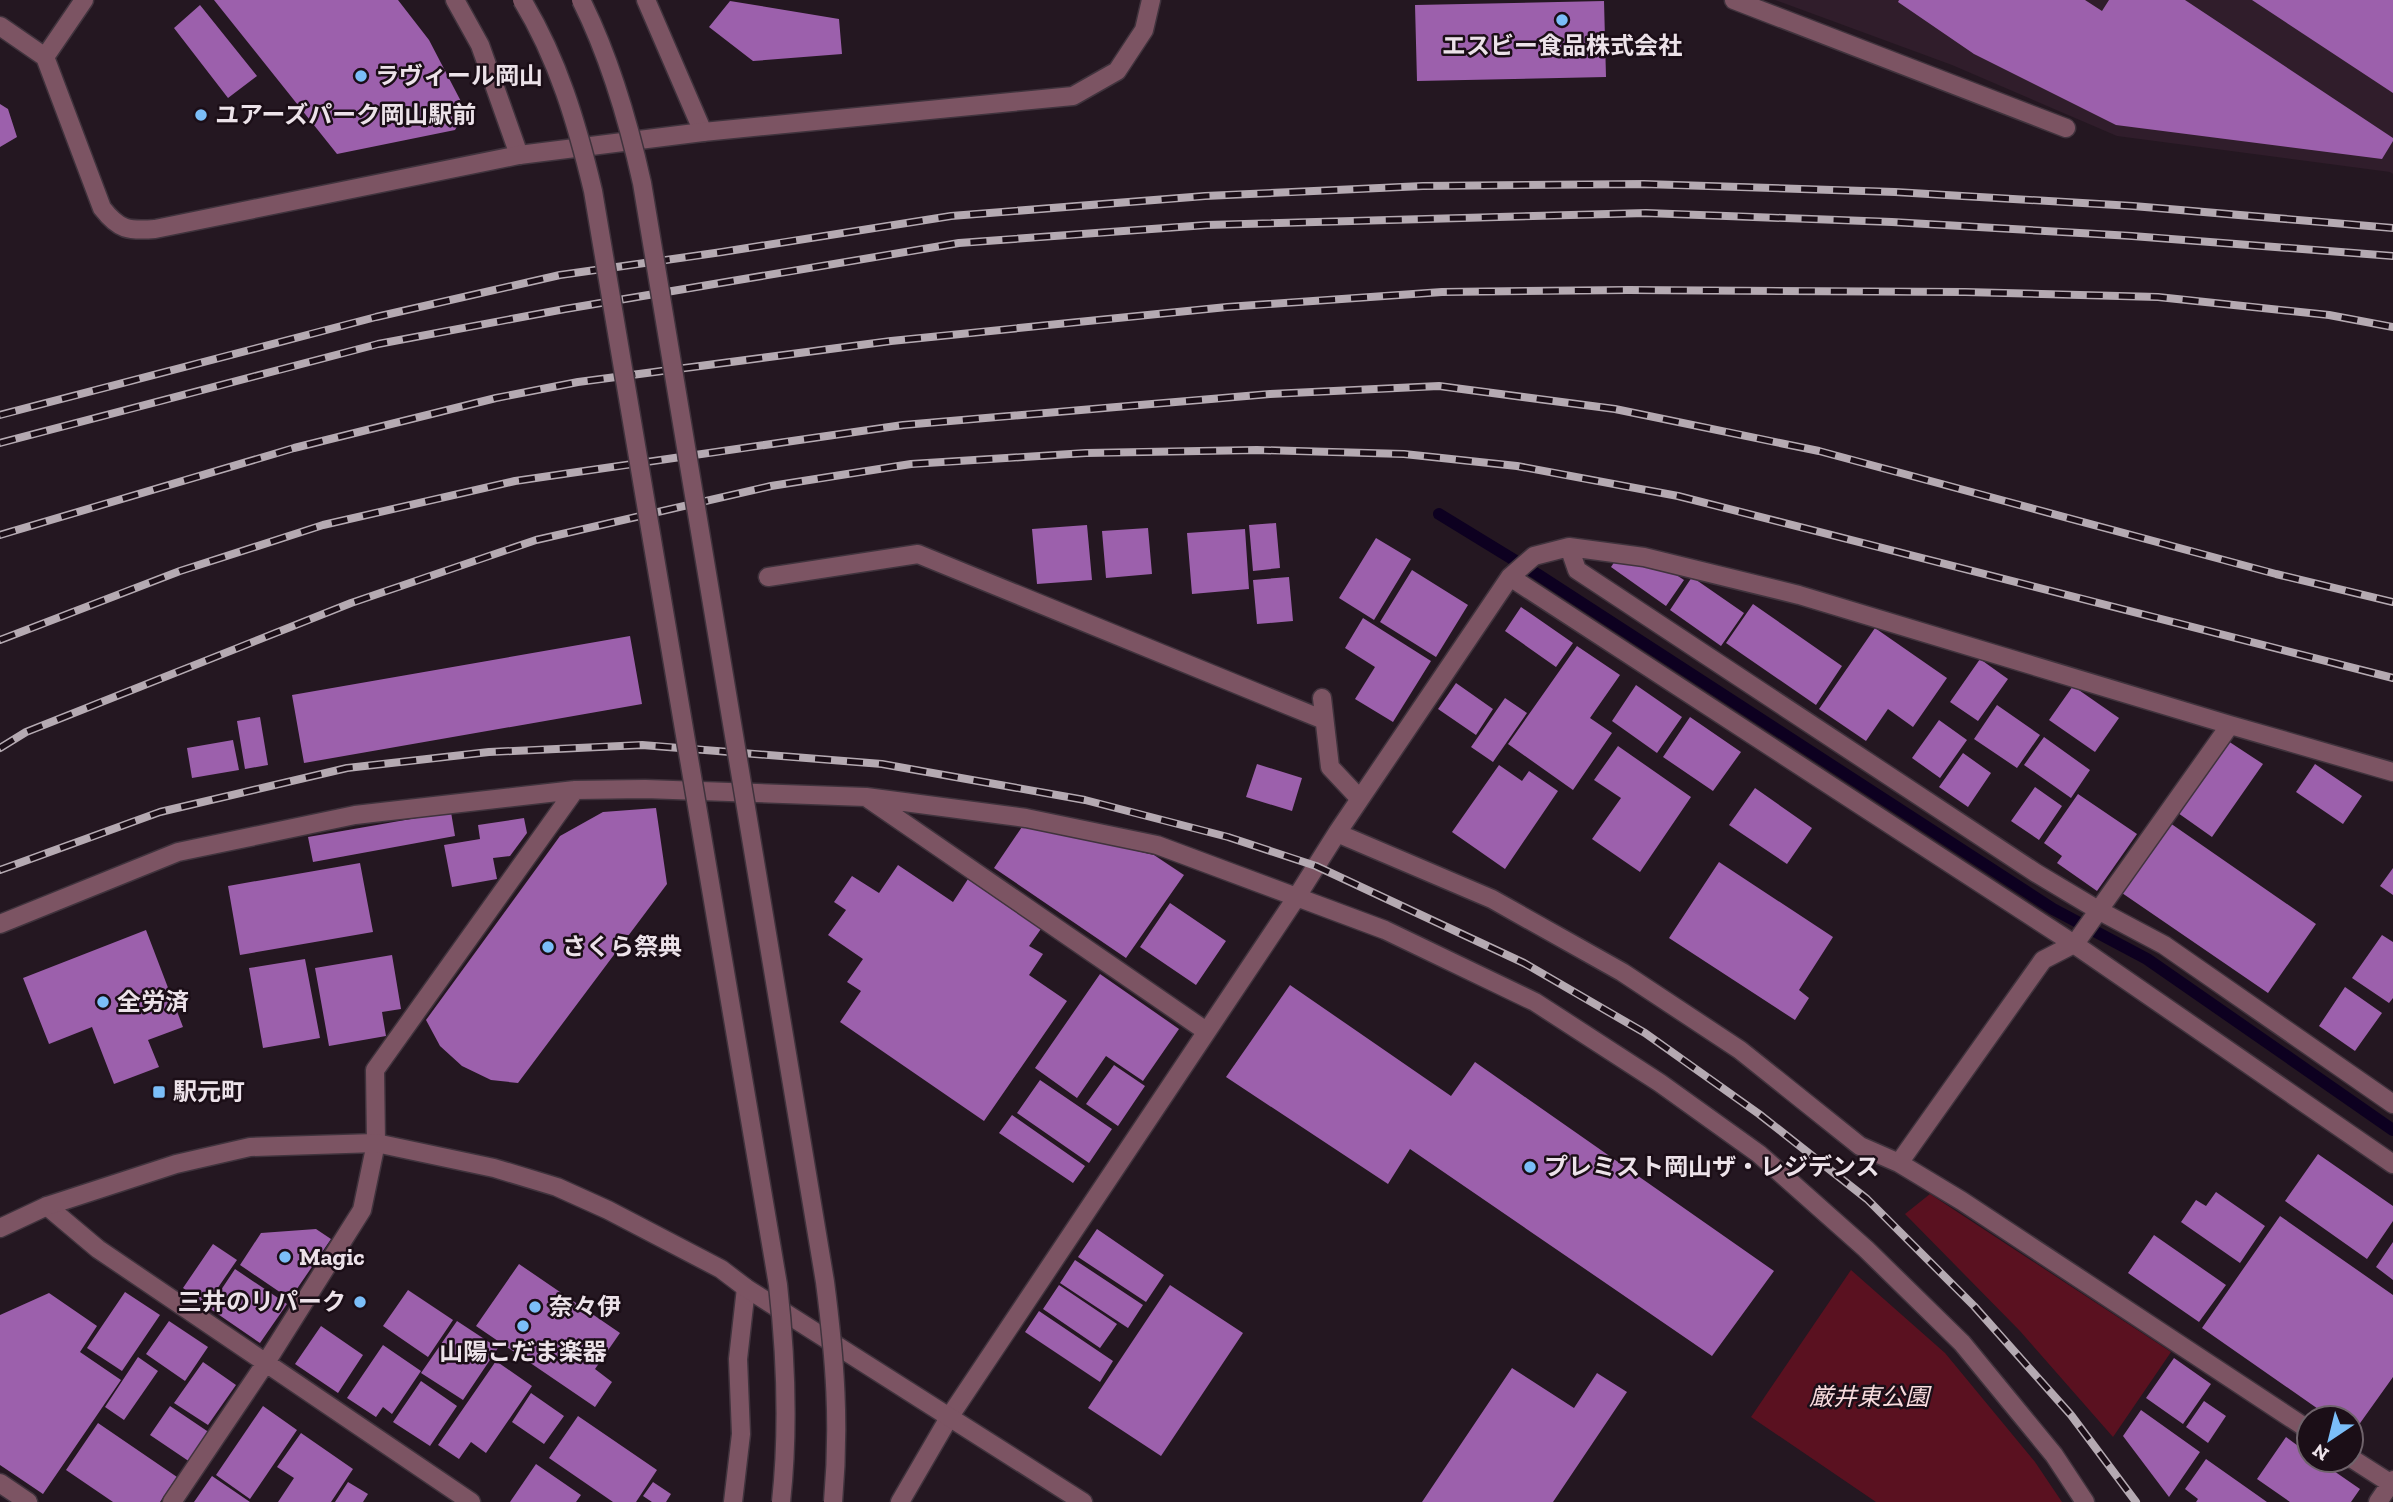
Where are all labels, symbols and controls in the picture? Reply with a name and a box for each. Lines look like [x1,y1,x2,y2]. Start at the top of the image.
marker: エスビー食品株式会社 [1554,12,1570,28]
place label: エスビー食品株式会社 [1442,31,1682,60]
place label: ラヴィール岡山 [375,61,543,90]
marker: ラヴィール岡山 [353,68,369,84]
place label: ユアーズパーク岡山駅前 [215,100,476,129]
marker: ユアーズパーク岡山駅前 [193,107,209,123]
place label: さくら祭典 [562,932,682,961]
marker: さくら祭典 [540,939,556,955]
place label: 全労済 [117,987,189,1016]
marker: 全労済 [95,994,111,1010]
place label: 駅元町 [173,1077,245,1106]
marker: 駅元町 [151,1084,167,1100]
place label: プレミスト岡山ザ・レジデンス [1544,1152,1880,1181]
marker: プレミスト岡山ザ・レジデンス [1522,1159,1538,1175]
place label: Magic [299,1242,365,1271]
marker: Magic [277,1249,293,1265]
place label: 三井のリパーク [178,1287,346,1316]
place label: 奈々伊 [549,1292,621,1321]
marker: 三井のリパーク [352,1294,368,1310]
marker: 奈々伊 [527,1299,543,1315]
marker: 山陽こだま楽器 [515,1318,531,1334]
place label: 山陽こだま楽器 [439,1337,607,1366]
park label: 厳井東公園 [1809,1382,1932,1411]
north arrow [2295,1404,2365,1474]
text: N [2308,1439,2333,1466]

